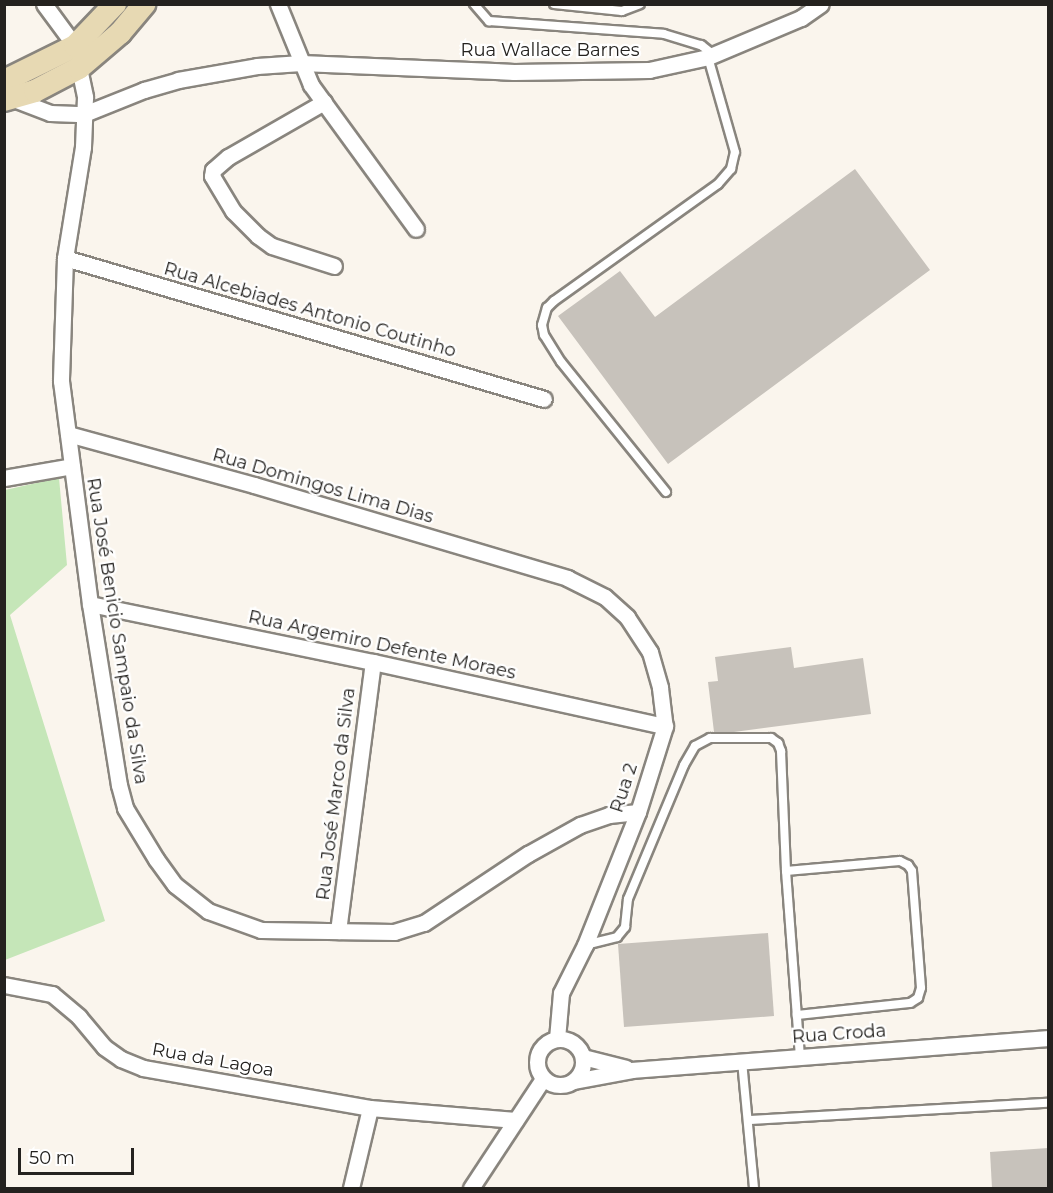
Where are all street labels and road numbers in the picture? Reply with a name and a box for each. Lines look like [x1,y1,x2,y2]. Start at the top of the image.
street label: Rua Wallace Barnes [460,39,640,61]
street label: Rua Alcebiades Antonio Coutinho [161,258,459,362]
street label: Rua Domingos Lima Dias [210,444,436,528]
street label: Rua José Benicio Sampaio da Silva [82,476,152,786]
street label: Rua Argemiro Defente Moraes [246,606,518,684]
street label: Rua José Marco da Silva [312,686,360,902]
street label: Rua 2 [606,761,642,815]
street label: Rua Croda [791,1020,887,1048]
street label: Rua da Lagoa [150,1039,276,1081]

